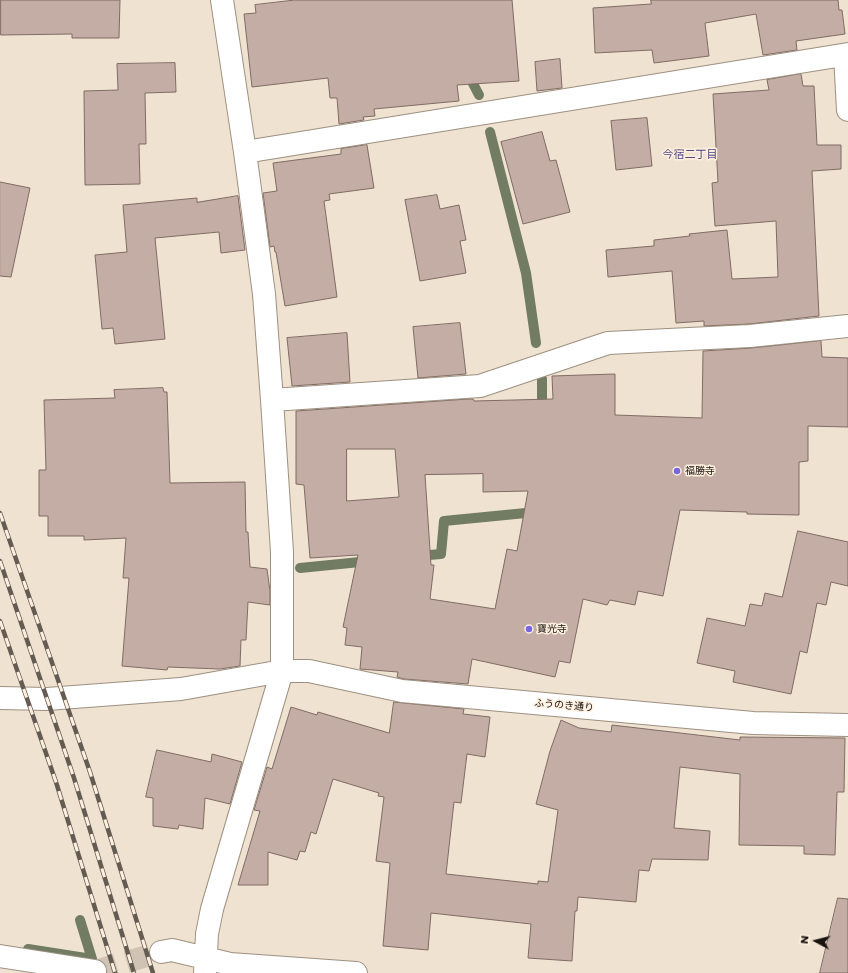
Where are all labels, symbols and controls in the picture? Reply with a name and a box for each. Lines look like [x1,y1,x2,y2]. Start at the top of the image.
district label: 今宿二丁目 [663,148,717,162]
place label: 福勝寺 [685,465,715,477]
marker: 福勝寺 [672,466,682,476]
place label: 寶光寺 [537,623,567,635]
marker: 寶光寺 [524,624,534,634]
street label: ふうのき通り [534,697,594,715]
north arrow [796,921,836,961]
text: N [796,934,813,945]

